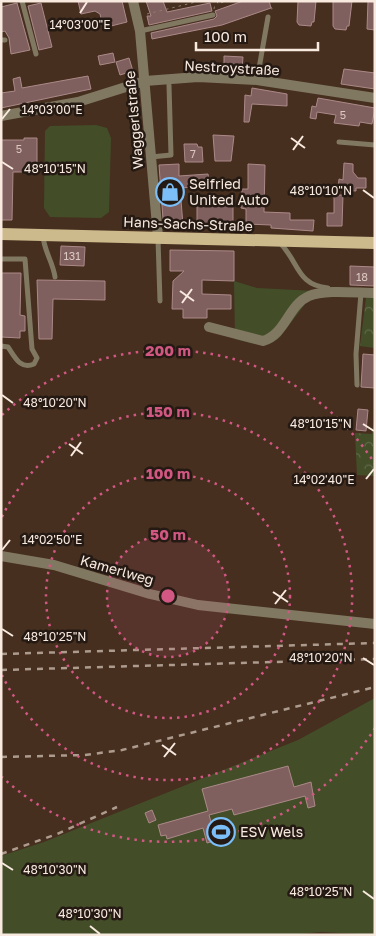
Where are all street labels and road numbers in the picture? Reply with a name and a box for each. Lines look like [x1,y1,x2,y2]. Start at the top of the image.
street label: Nestroystraße [184,57,280,78]
street label: Waggerlstraße [121,70,146,170]
street label: Hans-Sachs-Straße [123,213,253,234]
street label: Kamerlweg [78,551,156,588]

